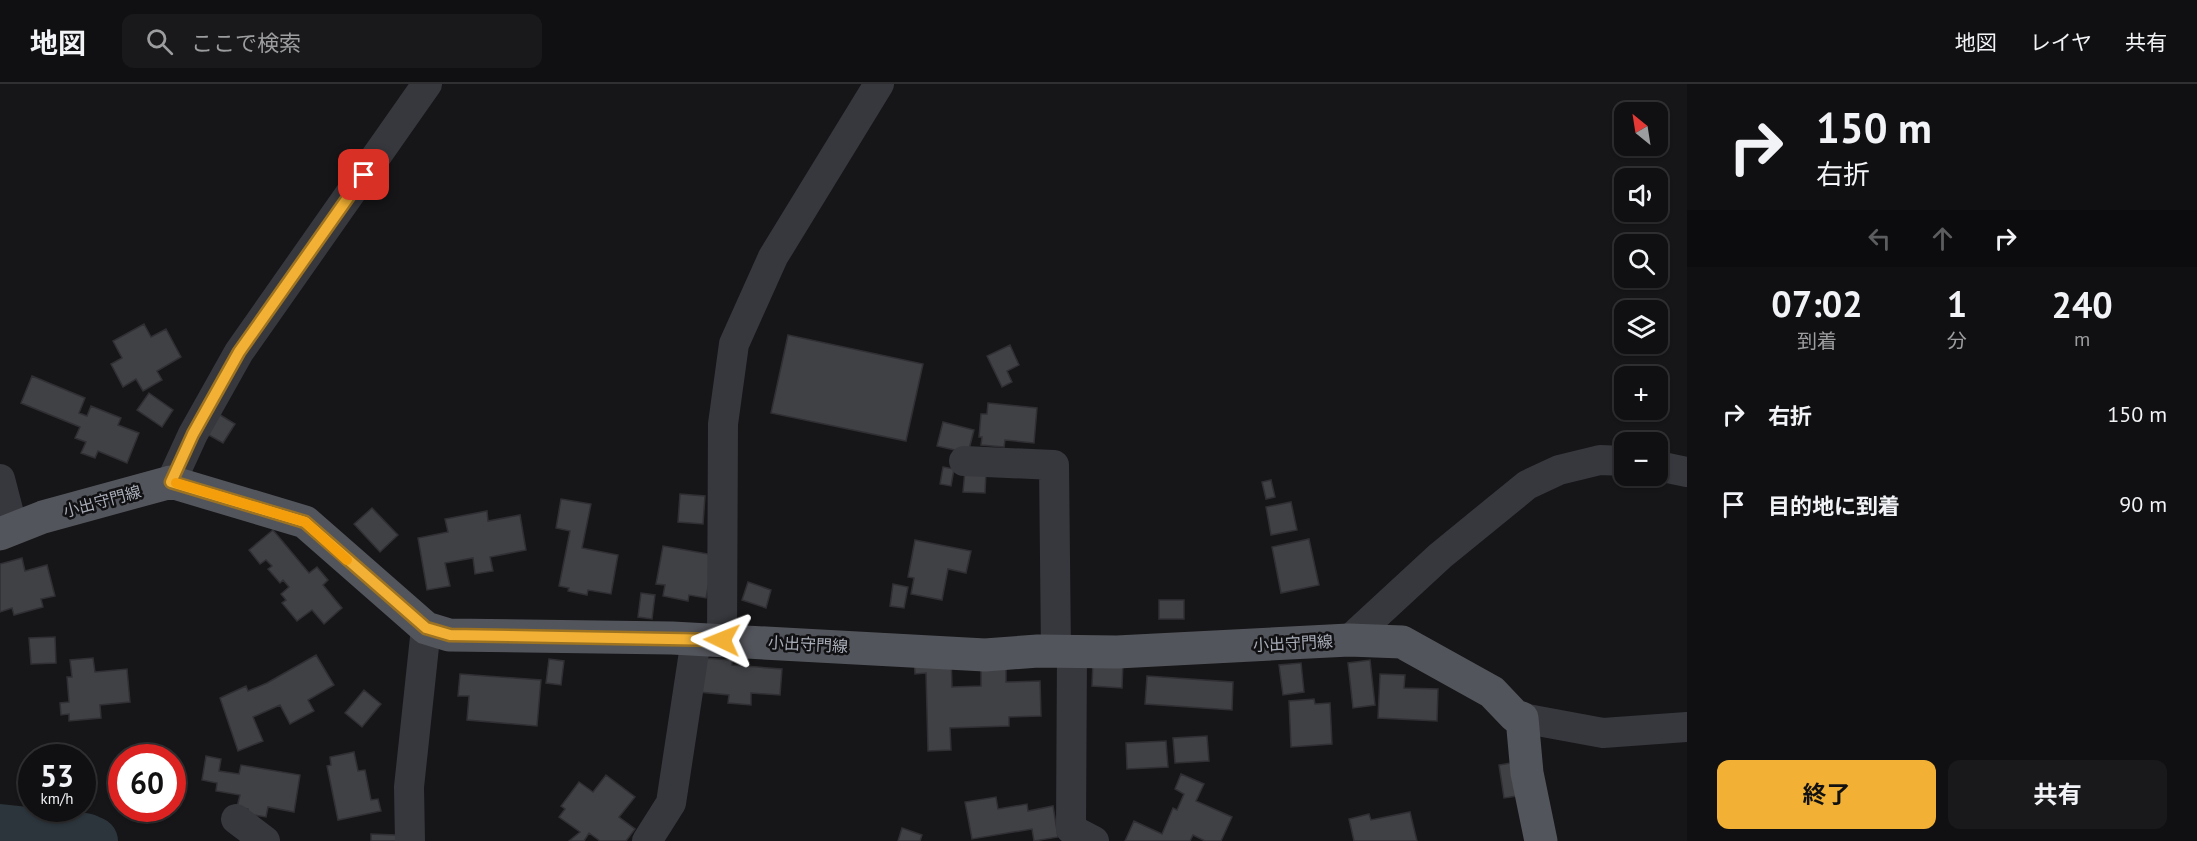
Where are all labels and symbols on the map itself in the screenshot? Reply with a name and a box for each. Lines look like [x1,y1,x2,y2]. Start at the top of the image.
north arrow [1614,102,1668,156]
pin [338,149,389,200]
street label: 小出守門線 [61,481,143,521]
position arrow [690,608,754,672]
street label: 小出守門線 [1253,631,1333,655]
street label: 小出守門線 [768,632,848,656]
speed limit sign: 60 [108,744,186,822]

